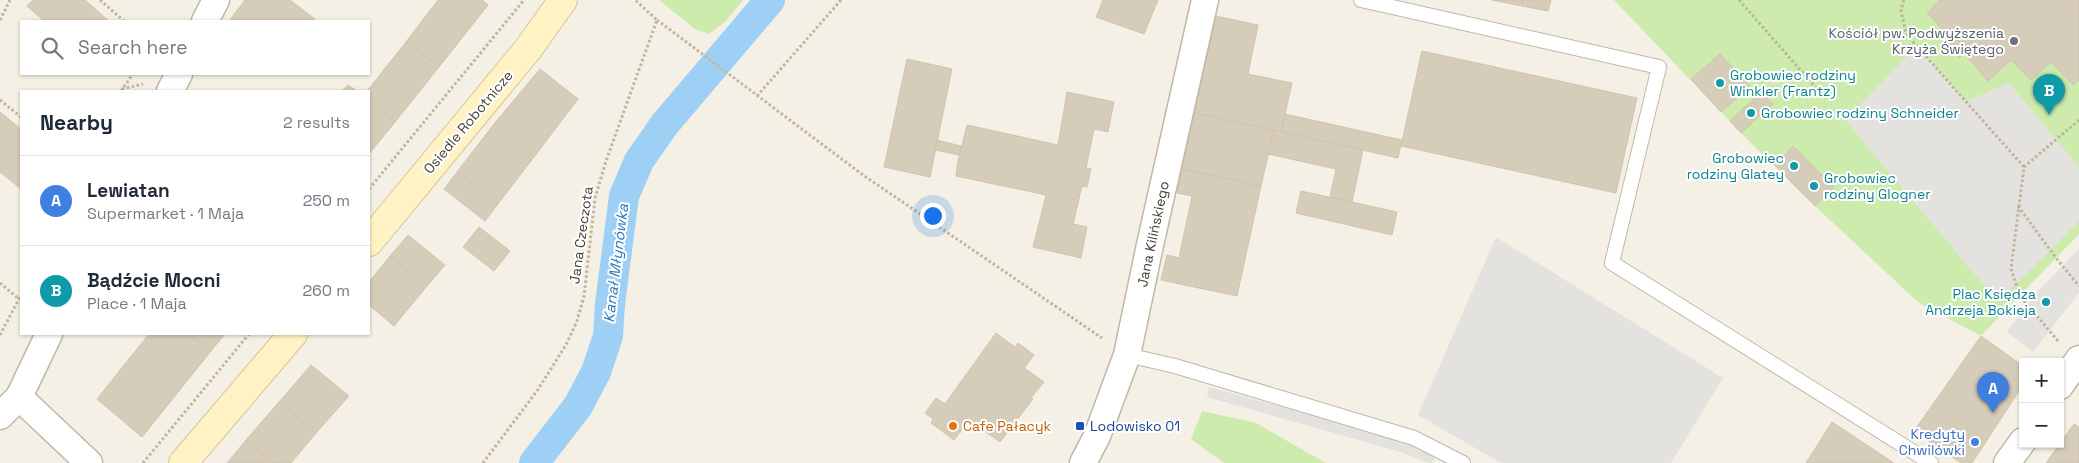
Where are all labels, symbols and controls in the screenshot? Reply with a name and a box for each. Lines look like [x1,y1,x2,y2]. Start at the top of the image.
search box [20,20,370,75]
place label: Kościół pw. Podwyższenia Krzyża Świętego [1828,24,2004,58]
icon: search [38,34,66,62]
text: Search here [78,35,188,60]
marker: Kościół pw. Podwyższenia Krzyża Świętego [2008,35,2020,47]
place label: Grobowiec rodziny Winkler (Frantz) [1730,66,1856,100]
street label: Osiedle Robotnicze [419,67,517,177]
pin: B [2033,74,2065,115]
marker: Grobowiec rodziny Winkler (Frantz) [1714,77,1726,89]
place label: Grobowiec rodziny Schneider [1761,104,1959,122]
marker: Grobowiec rodziny Schneider [1745,107,1757,119]
text: Nearby [40,109,113,136]
text: 2 results [283,112,350,133]
place label: Grobowiec rodziny Glatey [1687,149,1784,183]
marker: Grobowiec rodziny Glatey [1788,160,1800,172]
place label: Grobowiec rodziny Glogner [1824,169,1931,203]
text: Lewiatan [87,178,170,203]
street label: Jana Kilińskiego [1133,179,1173,289]
marker: Grobowiec rodziny Glogner [1808,180,1820,192]
street label: Jana Czeczota [565,185,597,285]
text: A [51,190,61,211]
text: 250 m [303,190,350,211]
water label: Kanał Młynówka [599,202,632,323]
text: Supermarket · 1 Maja [87,203,244,224]
your location [920,203,946,229]
text: Bądźcie Mocni [87,268,220,293]
text: B [51,280,61,301]
text: 260 m [302,280,350,301]
place label: Plac Księdza Andrzeja Bokieja [1925,285,2036,319]
text: Place · 1 Maja [87,293,187,314]
marker: Plac Księdza Andrzeja Bokieja [2040,296,2052,308]
map controls [2019,358,2064,448]
button: + [2019,358,2064,403]
pin: A [1977,372,2009,413]
button: − [2019,403,2064,448]
place label: Cafe Pałacyk [963,417,1052,435]
place label: Lodowisko 01 [1090,417,1180,435]
marker: Cafe Pałacyk [947,420,959,432]
marker: Lodowisko 01 [1074,420,1086,432]
place label: Kredyty Chwilówki [1899,425,1965,459]
marker: Kredyty Chwilówki [1969,436,1981,448]

